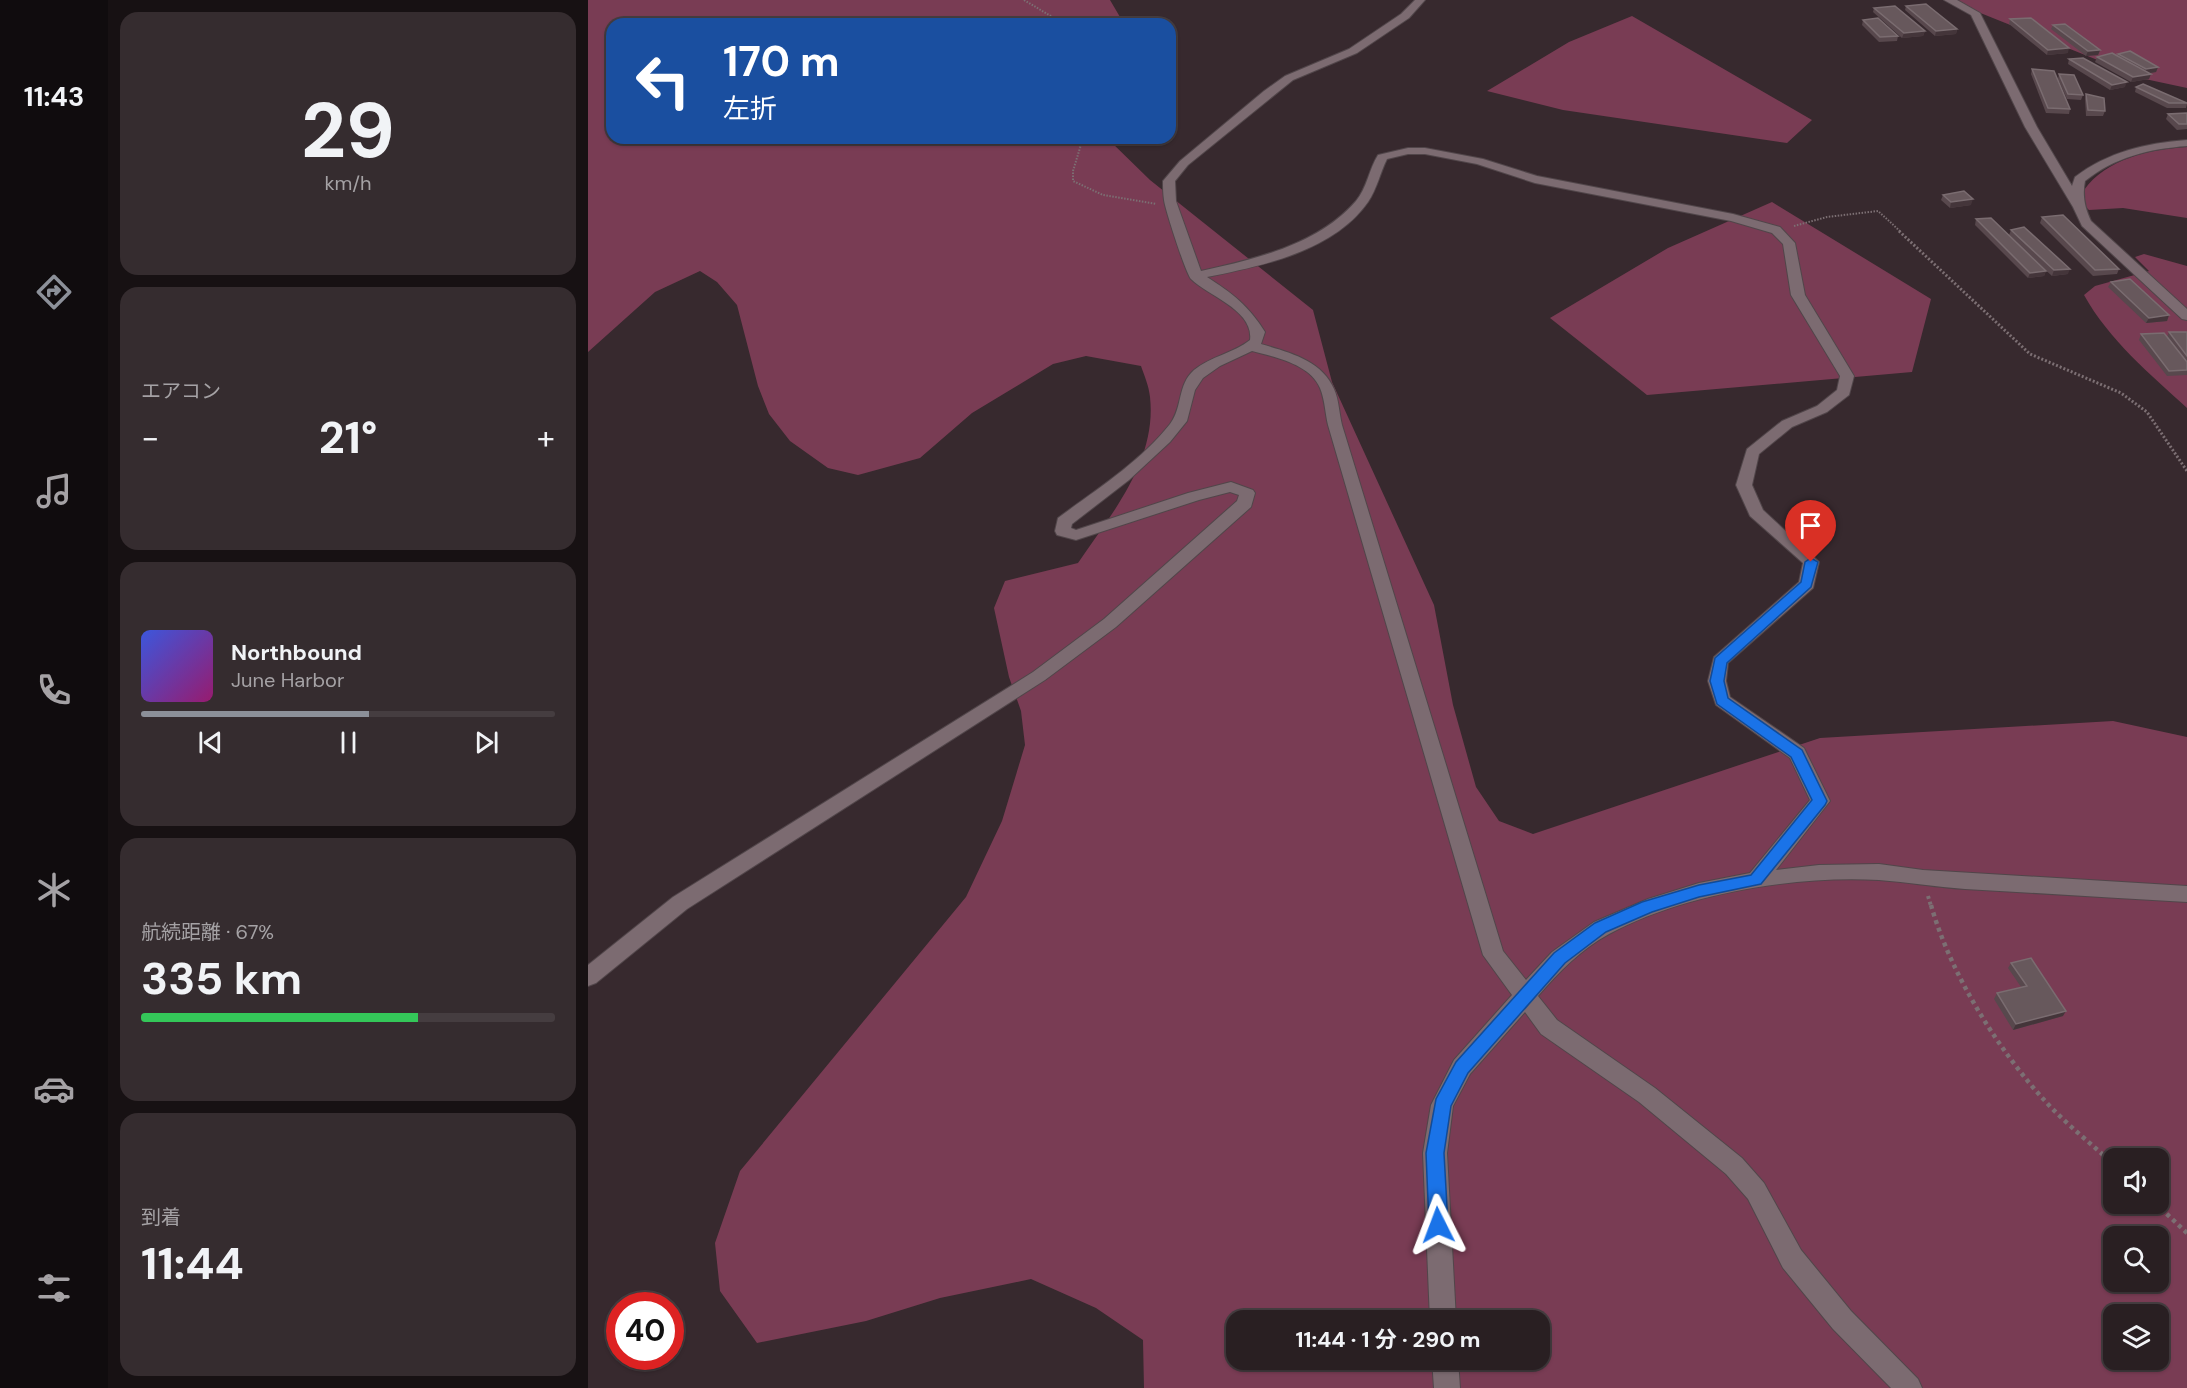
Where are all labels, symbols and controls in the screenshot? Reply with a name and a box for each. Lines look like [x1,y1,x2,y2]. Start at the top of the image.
text: 170 m [723,34,840,89]
icon: left [624,42,702,120]
text: 11:43 [24,79,84,114]
text: 29 [301,80,395,181]
text: 左折 [723,91,777,126]
text: km/h [324,170,372,196]
icon: directions [33,271,75,313]
text: エアコン [141,378,221,404]
text: 21° [319,408,377,467]
text: − [141,416,159,459]
text: + [537,416,555,459]
icon: music [33,470,75,512]
pin [1785,500,1836,562]
icon: arrive [1794,509,1827,542]
text: Northbound [231,638,362,667]
text: June Harbor [231,667,344,693]
icon: phone [33,669,75,711]
icon: previous [194,726,227,759]
icon: pause [332,726,365,759]
icon: next [470,726,503,759]
icon: climate [33,869,75,911]
text: 航続距離 · 67% [141,919,274,945]
text: 335 km [141,949,302,1008]
icon: car [33,1068,75,1110]
map controls [2103,1148,2169,1370]
button: sound [2103,1148,2169,1214]
position arrow [1406,1193,1470,1257]
text: 到着 [141,1204,181,1230]
button: search [2103,1226,2169,1292]
text: 11:44 [141,1234,244,1293]
icon: filters [33,1267,75,1309]
speed limit sign: 40 [606,1292,684,1370]
button: layers [2103,1304,2169,1370]
text: 11:44 · 1 分 · 290 m [1295,1325,1481,1354]

